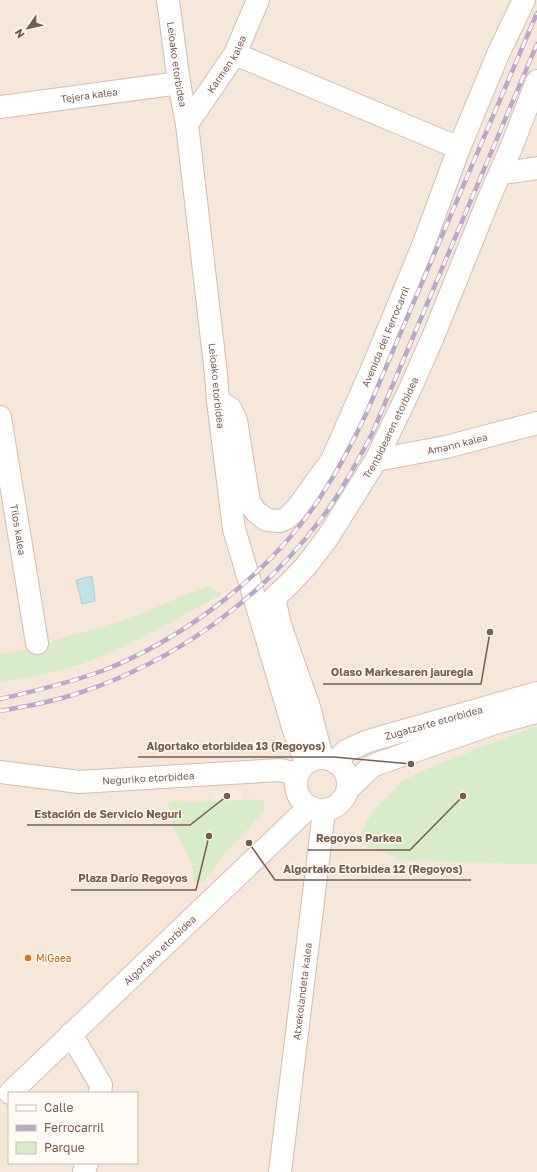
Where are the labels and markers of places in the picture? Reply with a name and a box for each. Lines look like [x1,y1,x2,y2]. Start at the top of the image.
callout: Olaso Markesaren jauregia [323,661,481,684]
callout: Algortako etorbidea 13 (Regoyos) [138,734,334,757]
callout: Estación de Servicio Neguri [27,802,190,825]
callout: Regoyos Parkea [308,827,410,850]
callout: Algortako Etorbidea 12 (Regoyos) [275,857,471,880]
callout: Plaza Darío Regoyos [71,867,196,890]
place label: MiGaea [36,952,71,964]
marker: MiGaea [23,953,33,963]

